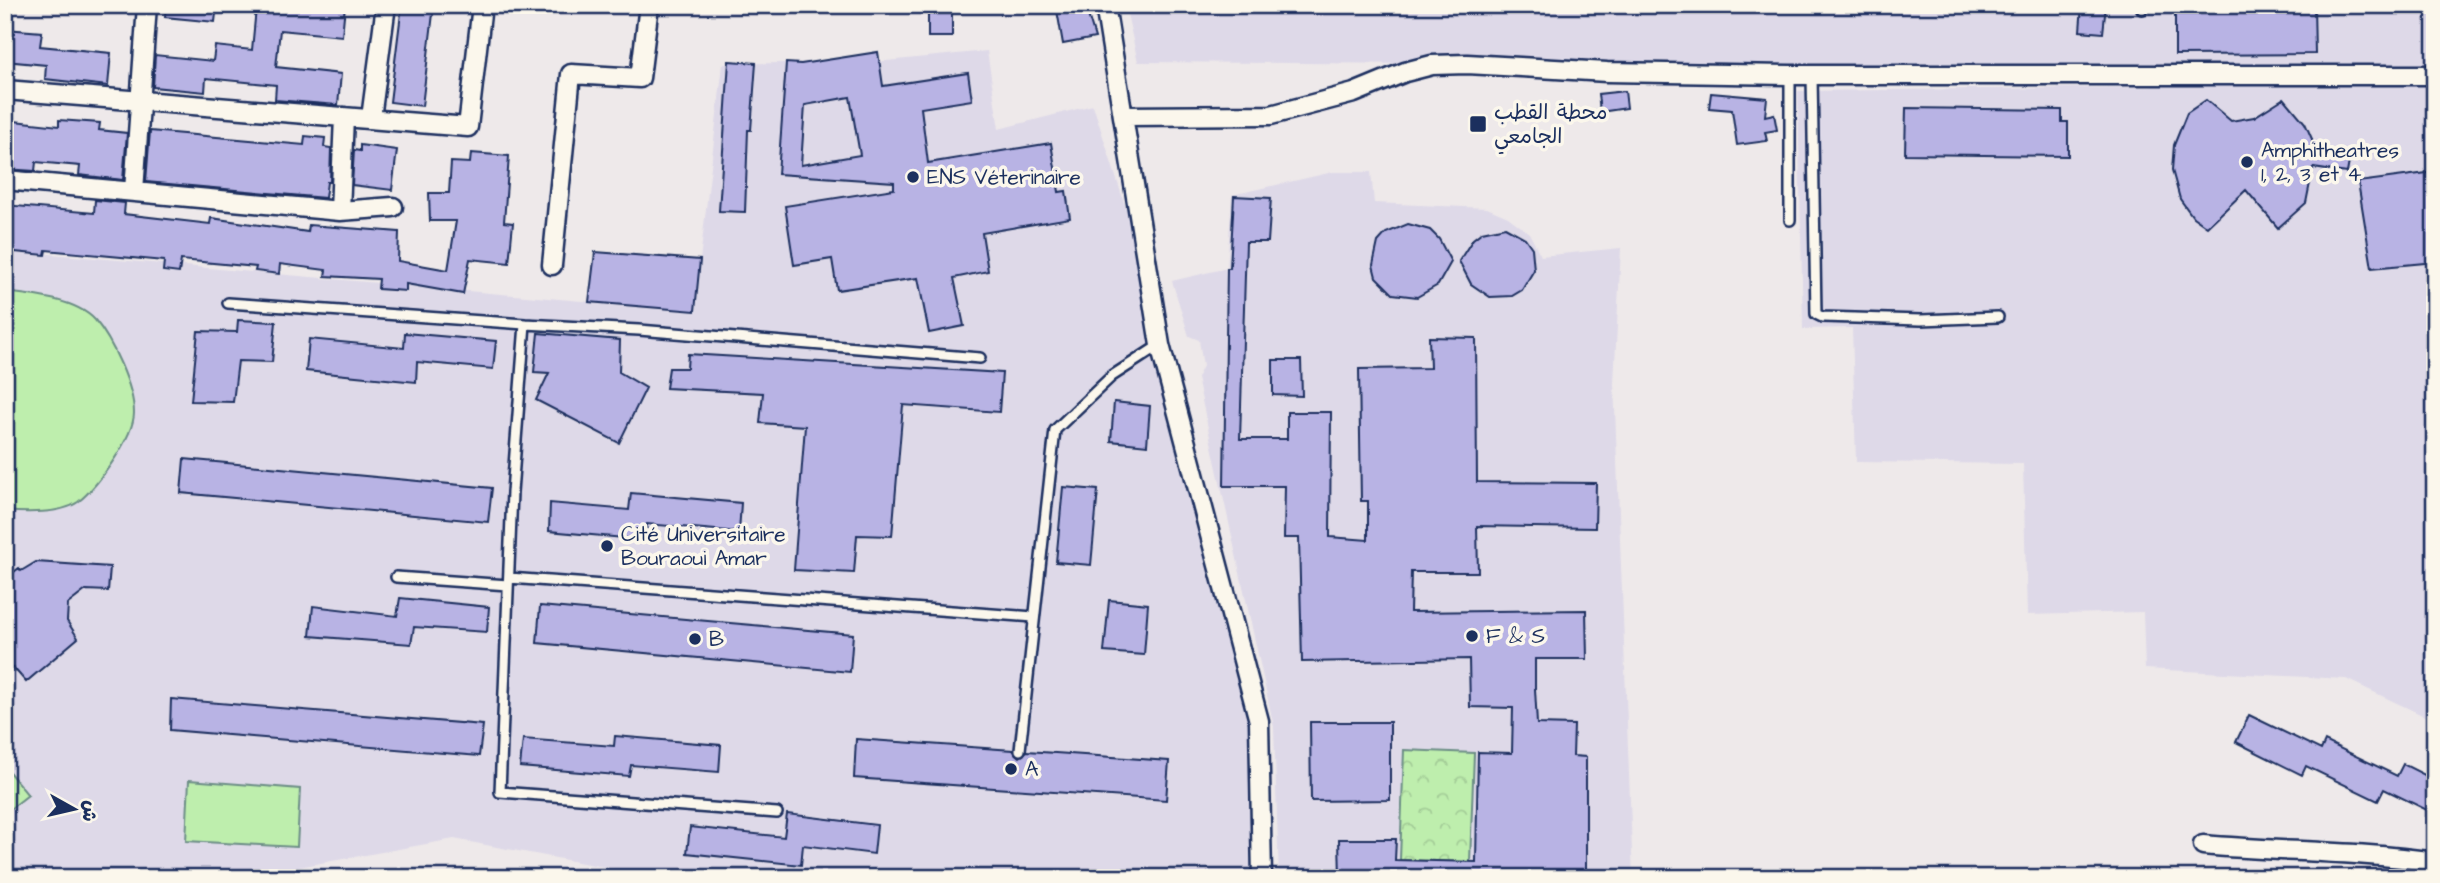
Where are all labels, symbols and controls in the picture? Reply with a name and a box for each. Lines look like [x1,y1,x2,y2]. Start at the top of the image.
place label: محطة القطب الجامعي [1494,98,1608,155]
marker: محطة القطب الجامعي [1468,114,1488,134]
place label: Amphitheatres 1, 2, 3 et 4 [2261,136,2399,189]
marker: Amphitheatres 1, 2, 3 et 4 [2239,154,2255,170]
place label: ENS Véterinaire [927,163,1081,192]
marker: ENS Véterinaire [905,169,921,185]
place label: Cité Universitaire Bouraoui Amar [621,520,786,573]
marker: Cité Universitaire Bouraoui Amar [599,538,615,554]
place label: F & S [1486,622,1545,651]
place label: B [709,625,724,654]
marker: F & S [1464,628,1480,644]
marker: B [687,631,703,647]
place label: A [1025,755,1039,784]
marker: A [1003,761,1019,777]
north arrow [38,774,108,844]
text: ش [75,799,104,823]

